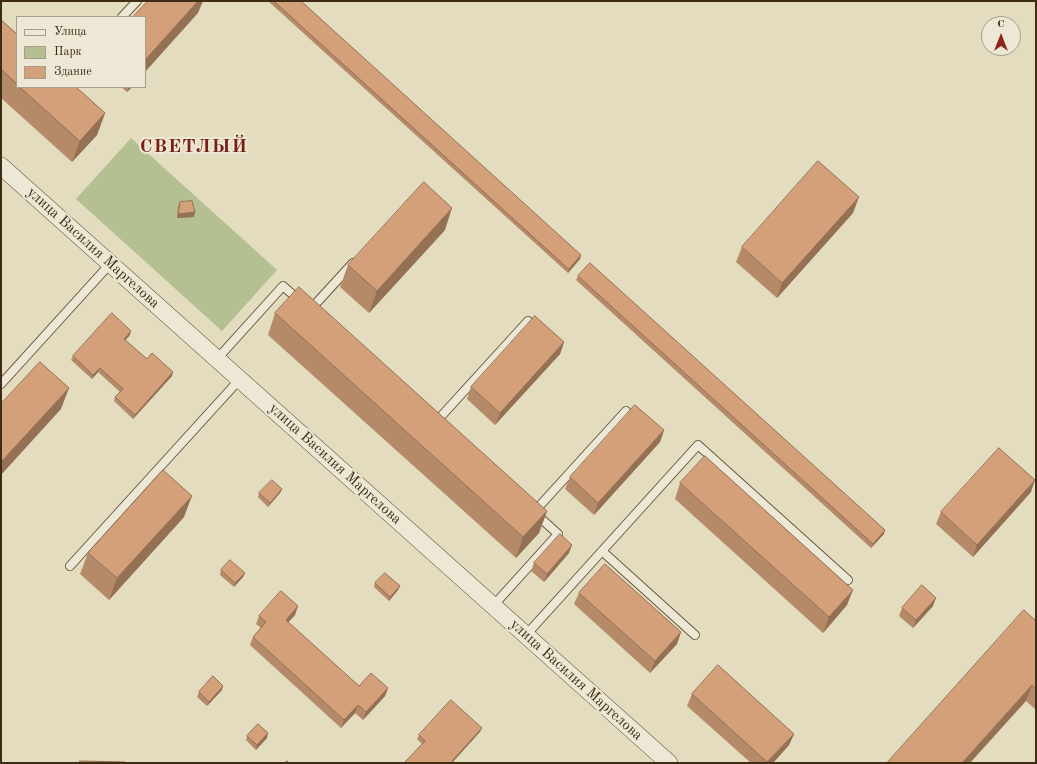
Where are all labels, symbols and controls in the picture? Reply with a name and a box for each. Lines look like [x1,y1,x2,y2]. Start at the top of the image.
legend [16,16,146,88]
north arrow [981,16,1021,56]
text: С [997,19,1005,30]
text: Улица [54,26,87,38]
text: Парк [54,46,82,58]
text: Здание [54,66,92,78]
district label: СВЕТЛЫЙ [140,136,248,158]
street label: улица Василия Маргелова [23,184,163,312]
street label: улица Василия Маргелова [265,400,405,528]
street label: улица Василия Маргелова [506,616,646,744]

